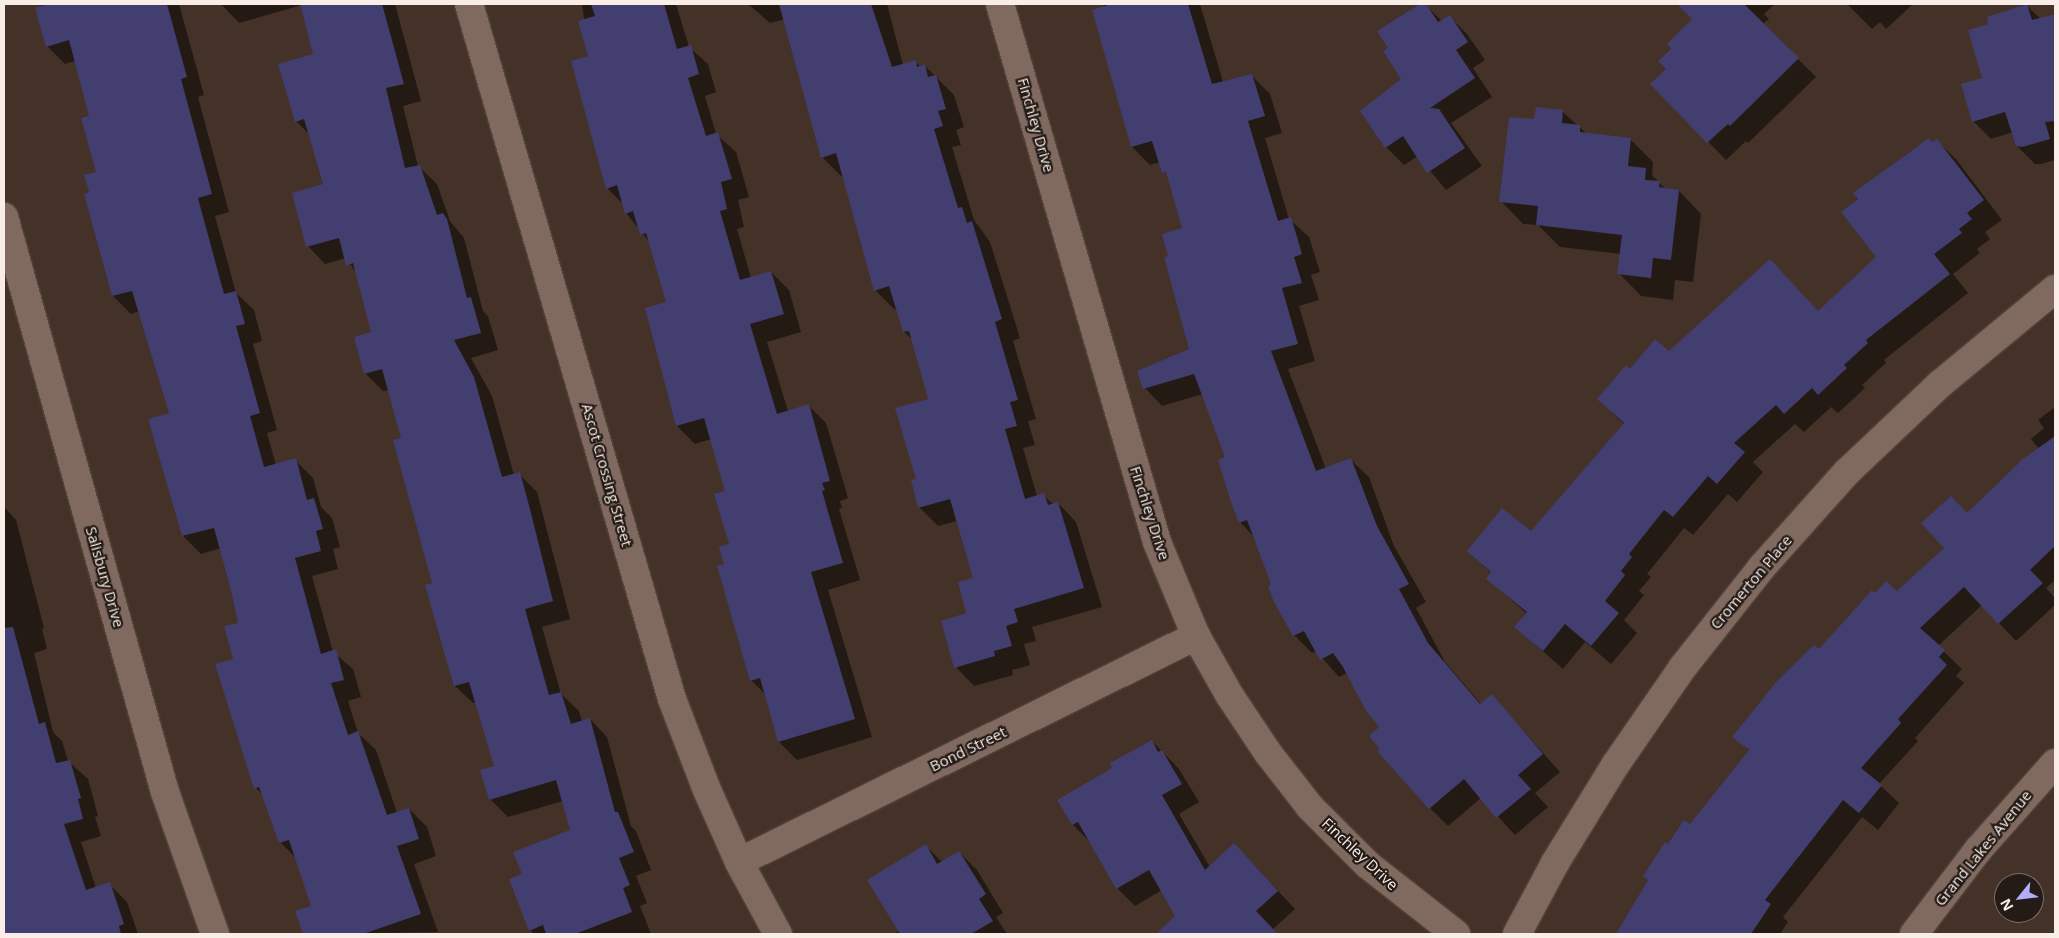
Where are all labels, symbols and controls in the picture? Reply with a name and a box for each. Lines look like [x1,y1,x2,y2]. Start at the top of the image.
street label: Finchley Drive [1014,76,1058,174]
street label: Ascot Crossing Street [578,401,636,549]
street label: Finchley Drive [1126,464,1174,562]
street label: Salisbury Drive [82,525,128,629]
street label: Cromerton Place [1706,531,1796,633]
street label: Bond Street [927,723,1009,775]
street label: Grand Lakes Avenue [1931,787,2035,909]
street label: Finchley Drive [1318,814,1402,894]
north arrow [1994,873,2044,923]
text: N [1995,895,2017,915]

